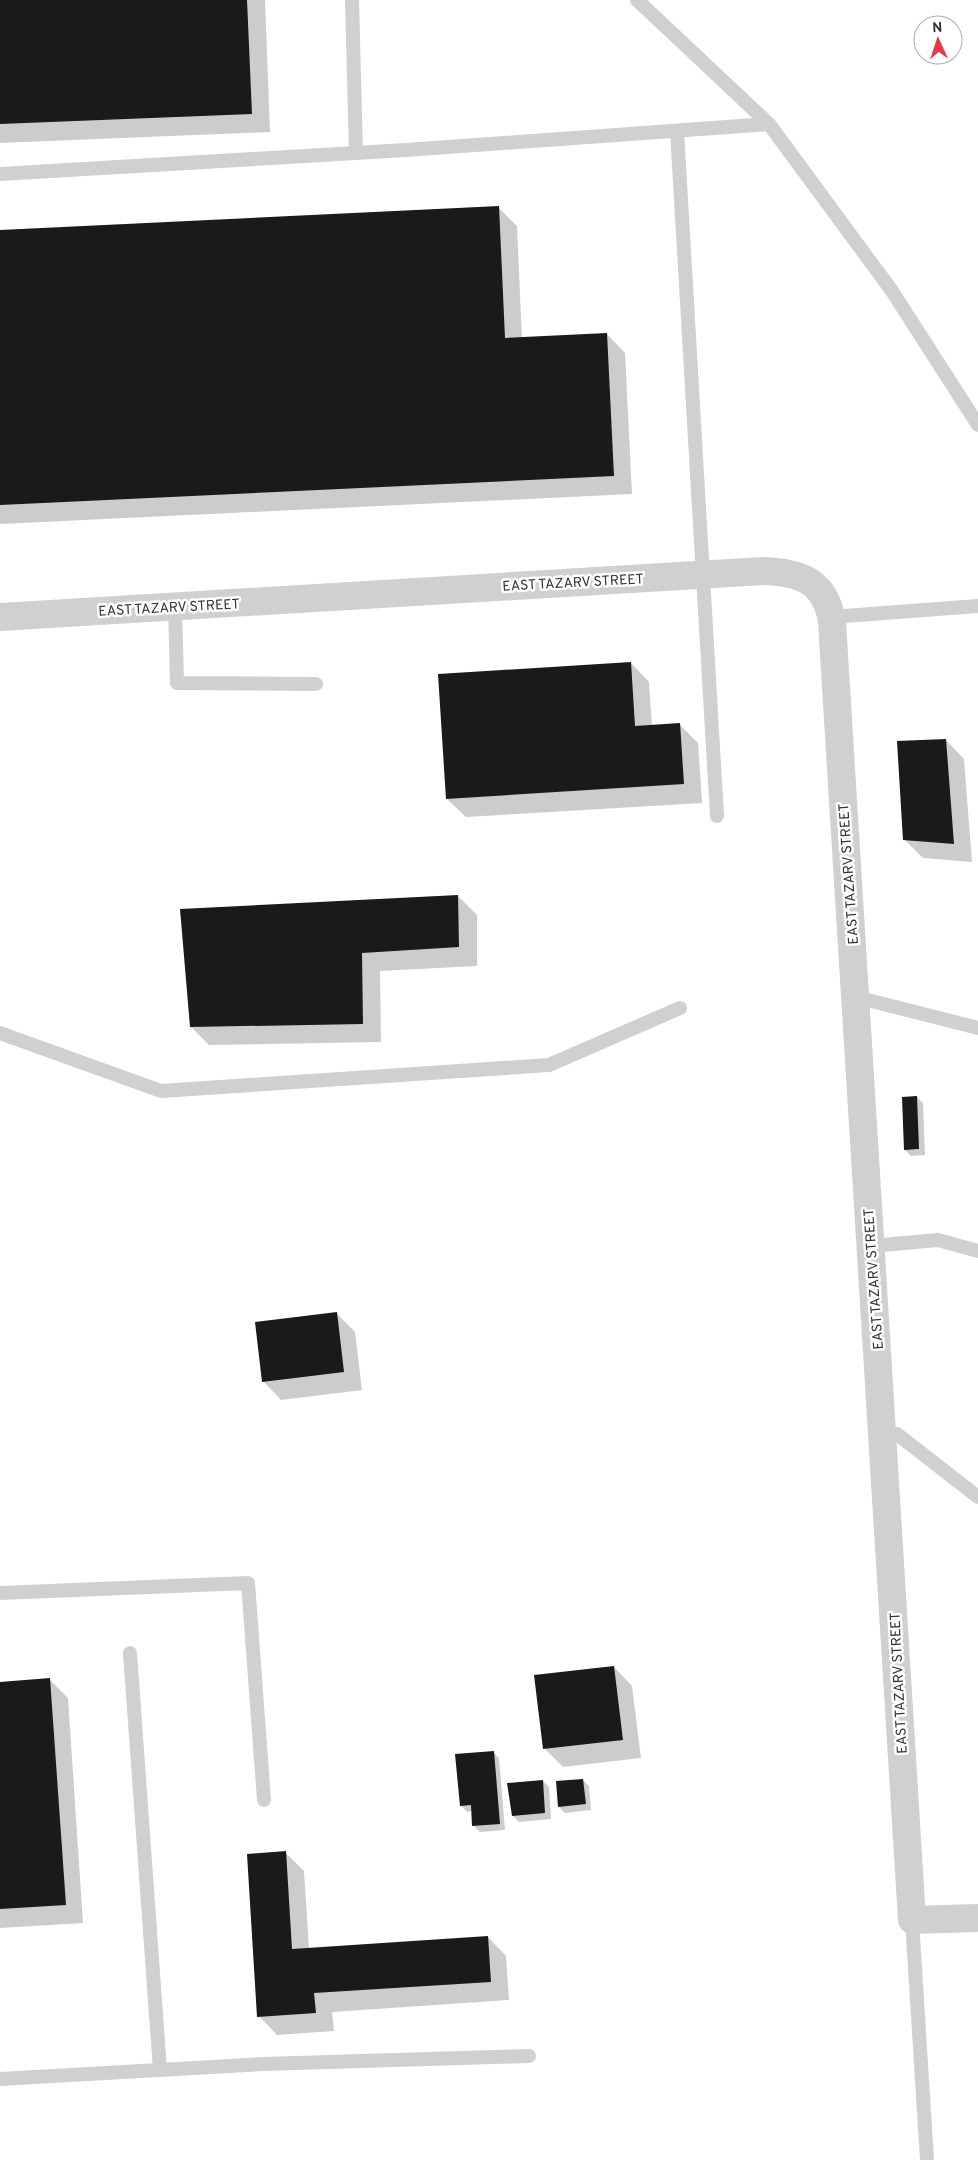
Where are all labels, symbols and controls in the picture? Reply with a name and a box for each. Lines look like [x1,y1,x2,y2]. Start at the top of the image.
north arrow [913,15,963,65]
text: N [932,20,943,37]
street label: EAST TAZARV STREET [502,571,644,596]
street label: EAST TAZARV STREET [98,596,240,621]
street label: EAST TAZARV STREET [836,803,863,945]
street label: EAST TAZARV STREET [861,1208,888,1350]
street label: EAST TAZARV STREET [887,1612,912,1754]

